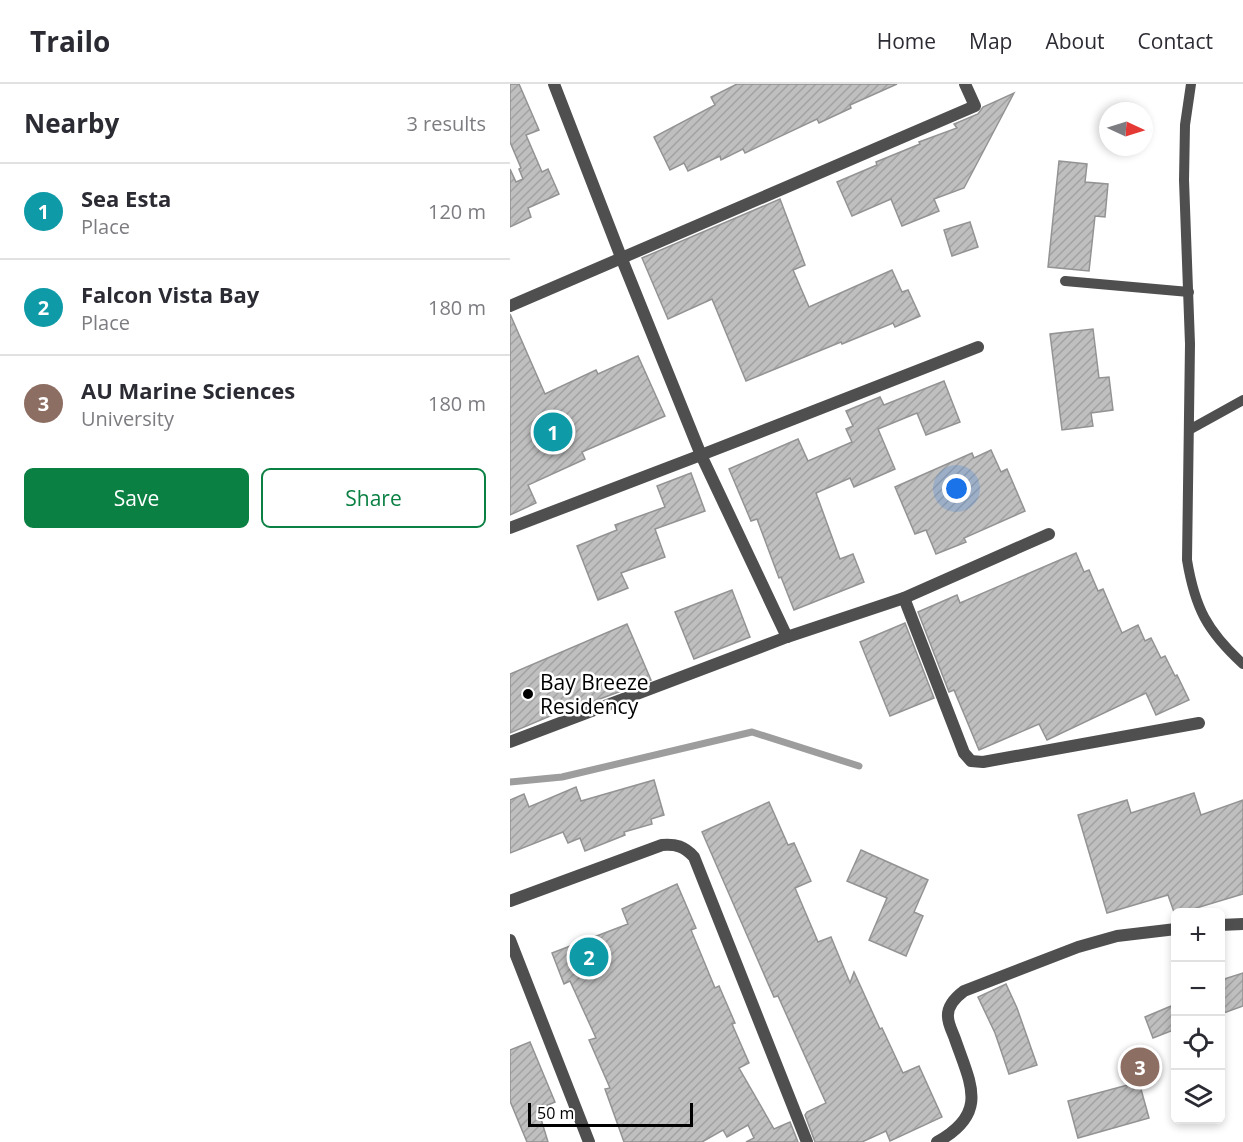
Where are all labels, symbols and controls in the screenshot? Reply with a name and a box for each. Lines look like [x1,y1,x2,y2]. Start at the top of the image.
text: Trailo [30,22,110,60]
text: Home [877,27,936,55]
text: Map [969,27,1012,55]
text: About [1045,27,1105,55]
text: Contact [1138,27,1213,55]
north arrow [1099,102,1153,156]
text: Nearby [24,105,119,141]
text: 3 results [406,110,486,137]
text: Sea Esta [81,183,171,213]
text: 1 [38,198,49,225]
text: 120 m [428,198,486,225]
text: Place [81,213,130,240]
text: Falcon Vista Bay [81,279,259,309]
text: 2 [38,294,49,321]
text: 180 m [428,294,486,321]
text: Place [81,309,130,336]
text: AU Marine Sciences [81,375,295,405]
text: 3 [38,390,49,417]
text: 180 m [428,390,486,417]
text: University [81,405,174,432]
pin: 1 [534,410,573,454]
button: Save [24,468,249,528]
button: Share [261,468,486,528]
your location [942,474,971,503]
place label: Bay Breeze Residency [540,668,649,720]
marker: Bay Breeze Residency [521,687,535,701]
map controls [1171,908,1225,1124]
button: + [1171,908,1225,962]
pin: 2 [570,934,608,980]
button: − [1171,962,1225,1016]
button: locate [1171,1016,1225,1070]
pin: 3 [1120,1044,1160,1090]
button: layers [1171,1070,1225,1124]
scale bar [528,1100,693,1128]
text: 50 m [537,1102,574,1124]

